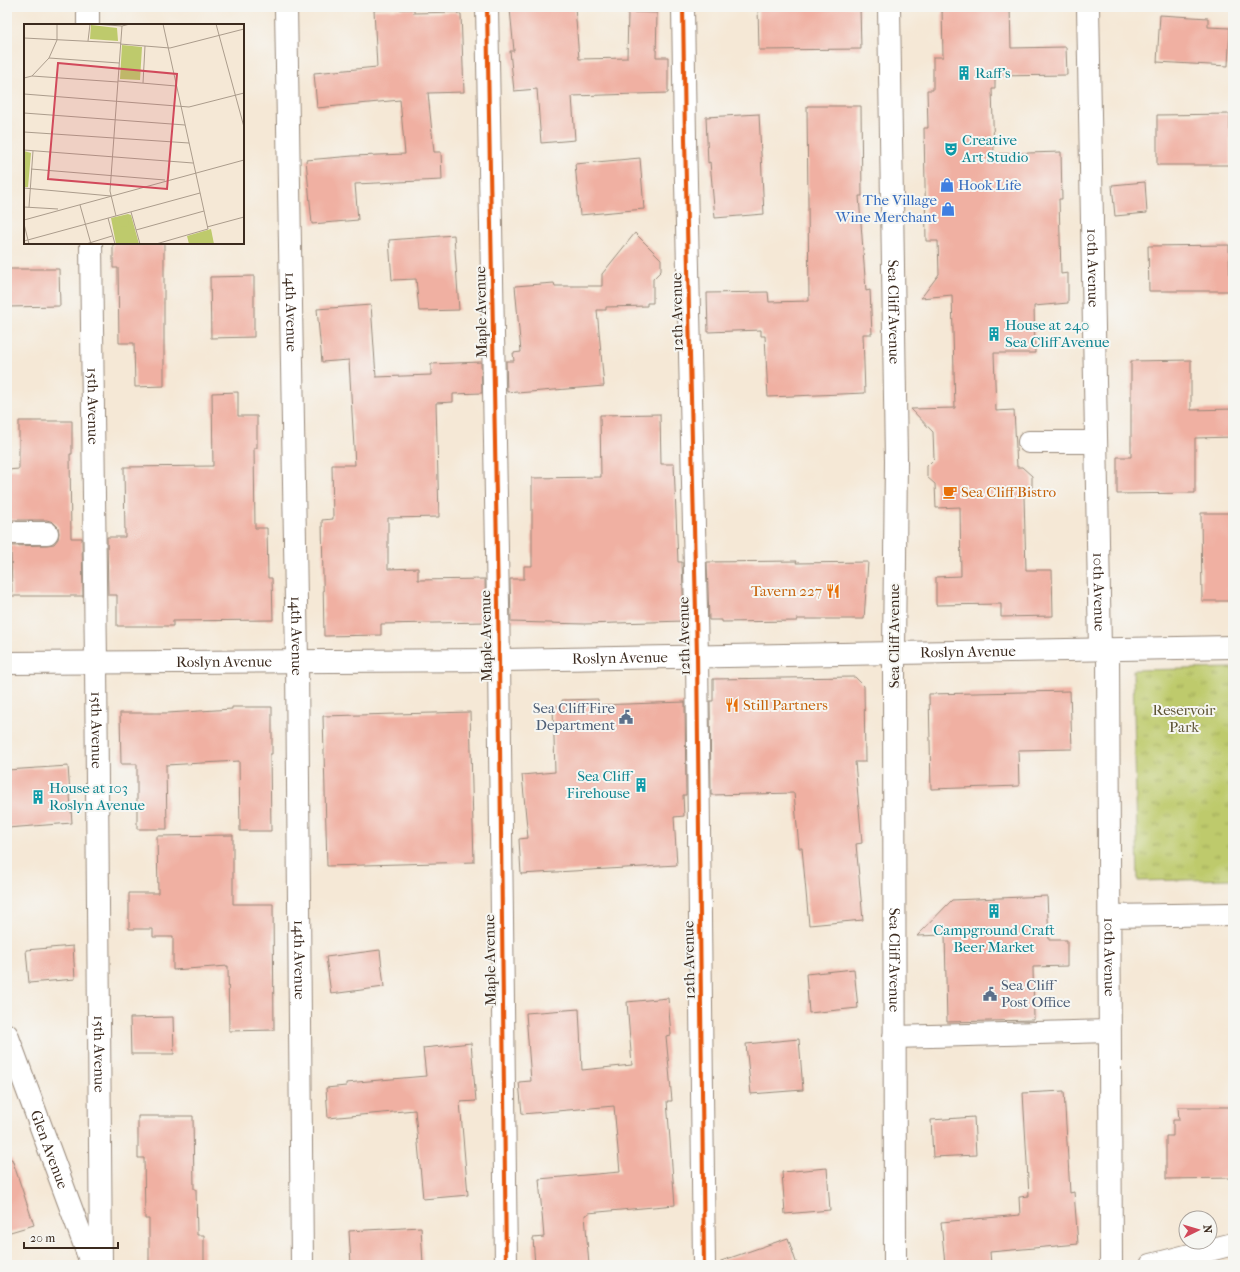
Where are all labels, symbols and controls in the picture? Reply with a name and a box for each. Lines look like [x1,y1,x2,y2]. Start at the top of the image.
inset map [24,24,244,244]
place label: Raff's [975,64,1011,82]
building icon: Raff's [956,65,972,81]
place label: Creative Art Studio [961,131,1029,166]
theatre icon: Creative Art Studio [943,141,959,157]
place label: Hook Life [958,176,1022,194]
shop icon: Hook Life [939,177,955,193]
place label: The Village Wine Merchant [835,191,938,226]
shop icon: The Village Wine Merchant [940,201,956,217]
street label: 10th Avenue [1083,228,1103,308]
street label: Sea Cliff Avenue [884,260,904,365]
street label: Maple Avenue [471,265,491,358]
street label: 14th Avenue [281,272,301,353]
street label: 12th Avenue [667,272,687,351]
place label: House at 240 Sea Cliff Avenue [1005,316,1110,351]
building icon: House at 240 Sea Cliff Avenue [986,326,1002,342]
street label: 15th Avenue [83,367,102,445]
place label: Sea Cliff Bistro [961,483,1056,501]
cafe icon: Sea Cliff Bistro [942,484,958,500]
street label: 10th Avenue [1089,552,1109,632]
place label: Tavern 227 [751,582,822,600]
restaurant icon: Tavern 227 [825,583,841,599]
street label: Sea Cliff Avenue [885,583,903,688]
street label: Maple Avenue [476,589,496,682]
street label: 14th Avenue [287,596,306,676]
street label: 12th Avenue [674,596,694,675]
street label: Roslyn Avenue [920,642,1017,662]
street label: Roslyn Avenue [572,648,669,668]
street label: Roslyn Avenue [176,652,273,671]
street label: 15th Avenue [87,691,106,769]
place label: Still Partners [743,696,828,714]
restaurant icon: Still Partners [724,697,740,713]
place label: Sea Cliff Fire Department [533,699,616,734]
park label: Reservoir Park [1153,701,1216,736]
public building icon: Sea Cliff Fire Department [618,709,634,725]
place label: Sea Cliff Firehouse [567,767,633,802]
building icon: Sea Cliff Firehouse [633,777,649,793]
place label: House at 103 Roslyn Avenue [49,779,145,814]
building icon: House at 103 Roslyn Avenue [30,789,46,805]
building icon: Campground Craft Beer Market [986,903,1002,919]
street label: Sea Cliff Avenue [885,908,904,1013]
street label: Maple Avenue [480,913,500,1006]
street label: 10th Avenue [1100,917,1119,997]
street label: 14th Avenue [290,920,309,1000]
street label: 12th Avenue [679,920,699,999]
place label: Campground Craft Beer Market [933,921,1055,956]
place label: Sea Cliff Post Office [1001,976,1071,1011]
public building icon: Sea Cliff Post Office [982,986,998,1002]
street label: 15th Avenue [90,1015,109,1093]
street label: Glen Avenue [27,1108,72,1192]
north arrow [1178,1210,1218,1250]
scale bar [24,1224,118,1250]
text: N [1201,1224,1214,1235]
text: 20 m [30,1231,55,1245]

